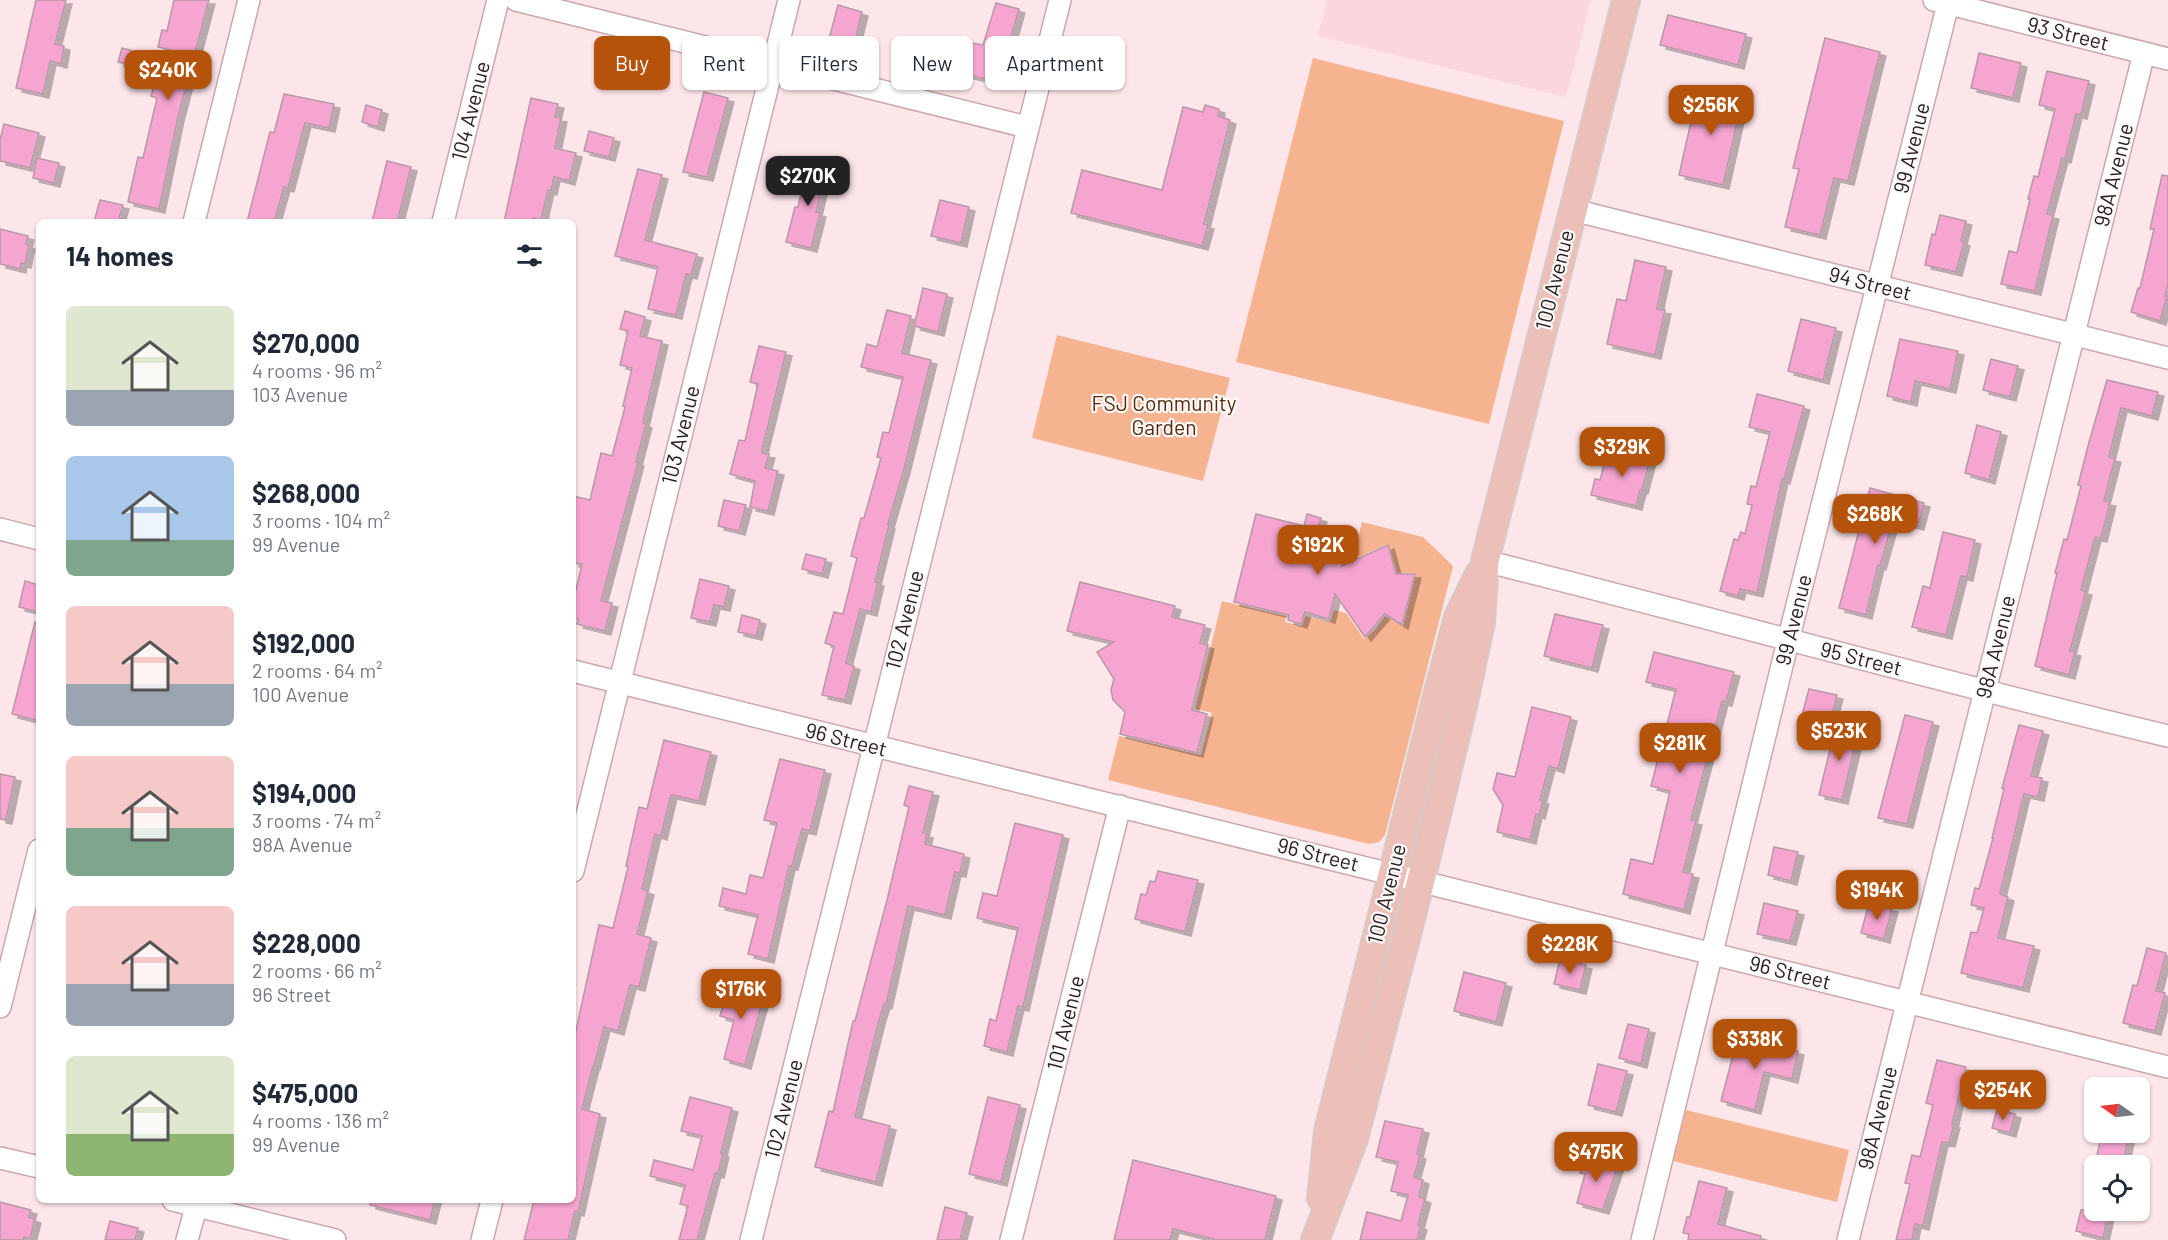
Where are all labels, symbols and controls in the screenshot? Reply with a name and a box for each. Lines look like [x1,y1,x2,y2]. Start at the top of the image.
street label: 93 Street [2025,10,2112,55]
chip: Buy [594,36,670,90]
chip: Rent [682,36,767,90]
chip: Filters [779,36,879,90]
chip: New [891,36,973,90]
chip: Apartment [985,36,1125,90]
pin: $240K [126,50,210,101]
text: $240K [139,57,197,81]
street label: 104 Avenue [445,58,494,163]
pin: $256K [1669,85,1753,136]
text: $256K [1683,92,1739,116]
street label: 99 Avenue [1887,100,1934,196]
street label: 98A Avenue [2088,120,2137,229]
pin: $270K [766,156,850,207]
text: $270K [780,163,836,187]
street label: 100 Avenue [1529,227,1578,332]
icon: filters [513,239,546,272]
text: 14 homes [66,240,173,271]
street label: 94 Street [1827,260,1914,305]
text: $270,000 [252,327,360,358]
icon: home [114,330,186,402]
text: 4 rooms · 96 m² [252,358,382,382]
text: 103 Avenue [252,382,348,406]
street label: 103 Avenue [655,383,704,487]
park label: FSJ Community Garden [1092,390,1237,439]
pin: $329K [1580,427,1664,478]
text: $329K [1594,434,1650,458]
text: $268,000 [252,477,360,508]
icon: home [114,480,186,552]
pin: $268K [1833,494,1917,545]
text: $268K [1847,501,1903,525]
text: 3 rooms · 104 m² [252,508,390,532]
pin: $192K [1276,525,1360,576]
text: 99 Avenue [252,532,340,556]
text: $192K [1292,532,1344,556]
street label: 102 Avenue [879,567,928,672]
street label: 99 Avenue [1769,572,1816,668]
street label: 98A Avenue [1970,592,2019,701]
text: $192,000 [252,627,355,658]
icon: home [114,630,186,702]
street label: 95 Street [1818,635,1905,680]
text: 2 rooms · 64 m² [252,658,382,682]
text: 100 Avenue [252,682,349,706]
pin: $523K [1797,711,1881,762]
street label: 96 Street [803,716,890,761]
text: $523K [1811,718,1867,742]
pin: $281K [1638,723,1722,774]
text: $281K [1654,730,1706,754]
text: $194,000 [252,777,356,808]
icon: home [114,780,186,852]
text: 3 rooms · 74 m² [252,808,381,832]
street label: 96 Street [1275,831,1362,876]
text: 98A Avenue [252,832,353,856]
street label: 100 Avenue [1361,841,1410,946]
pin: $194K [1835,870,1919,921]
text: $194K [1850,877,1904,901]
pin: $228K [1528,924,1612,975]
text: $228,000 [252,927,361,958]
icon: home [114,930,186,1002]
text: $228K [1541,931,1599,955]
street label: 96 Street [1747,949,1834,994]
text: 2 rooms · 66 m² [252,958,382,982]
pin: $176K [699,969,783,1020]
street label: 101 Avenue [1041,973,1088,1073]
text: $176K [715,976,767,1000]
text: 96 Street [252,982,331,1006]
pin: $338K [1713,1019,1797,1070]
text: $338K [1727,1026,1783,1050]
street label: 102 Avenue [758,1056,807,1161]
street label: 98A Avenue [1852,1063,1901,1172]
pin: $254K [1961,1070,2045,1121]
text: $475,000 [252,1077,358,1108]
text: $254K [1974,1077,2032,1101]
north arrow [2084,1077,2150,1143]
map controls [2084,1077,2150,1221]
icon: home [114,1080,186,1152]
text: 4 rooms · 136 m² [252,1108,389,1132]
text: 99 Avenue [252,1132,340,1156]
pin: $475K [1554,1132,1638,1183]
text: $475K [1568,1139,1624,1163]
button: locate [2084,1155,2150,1221]

